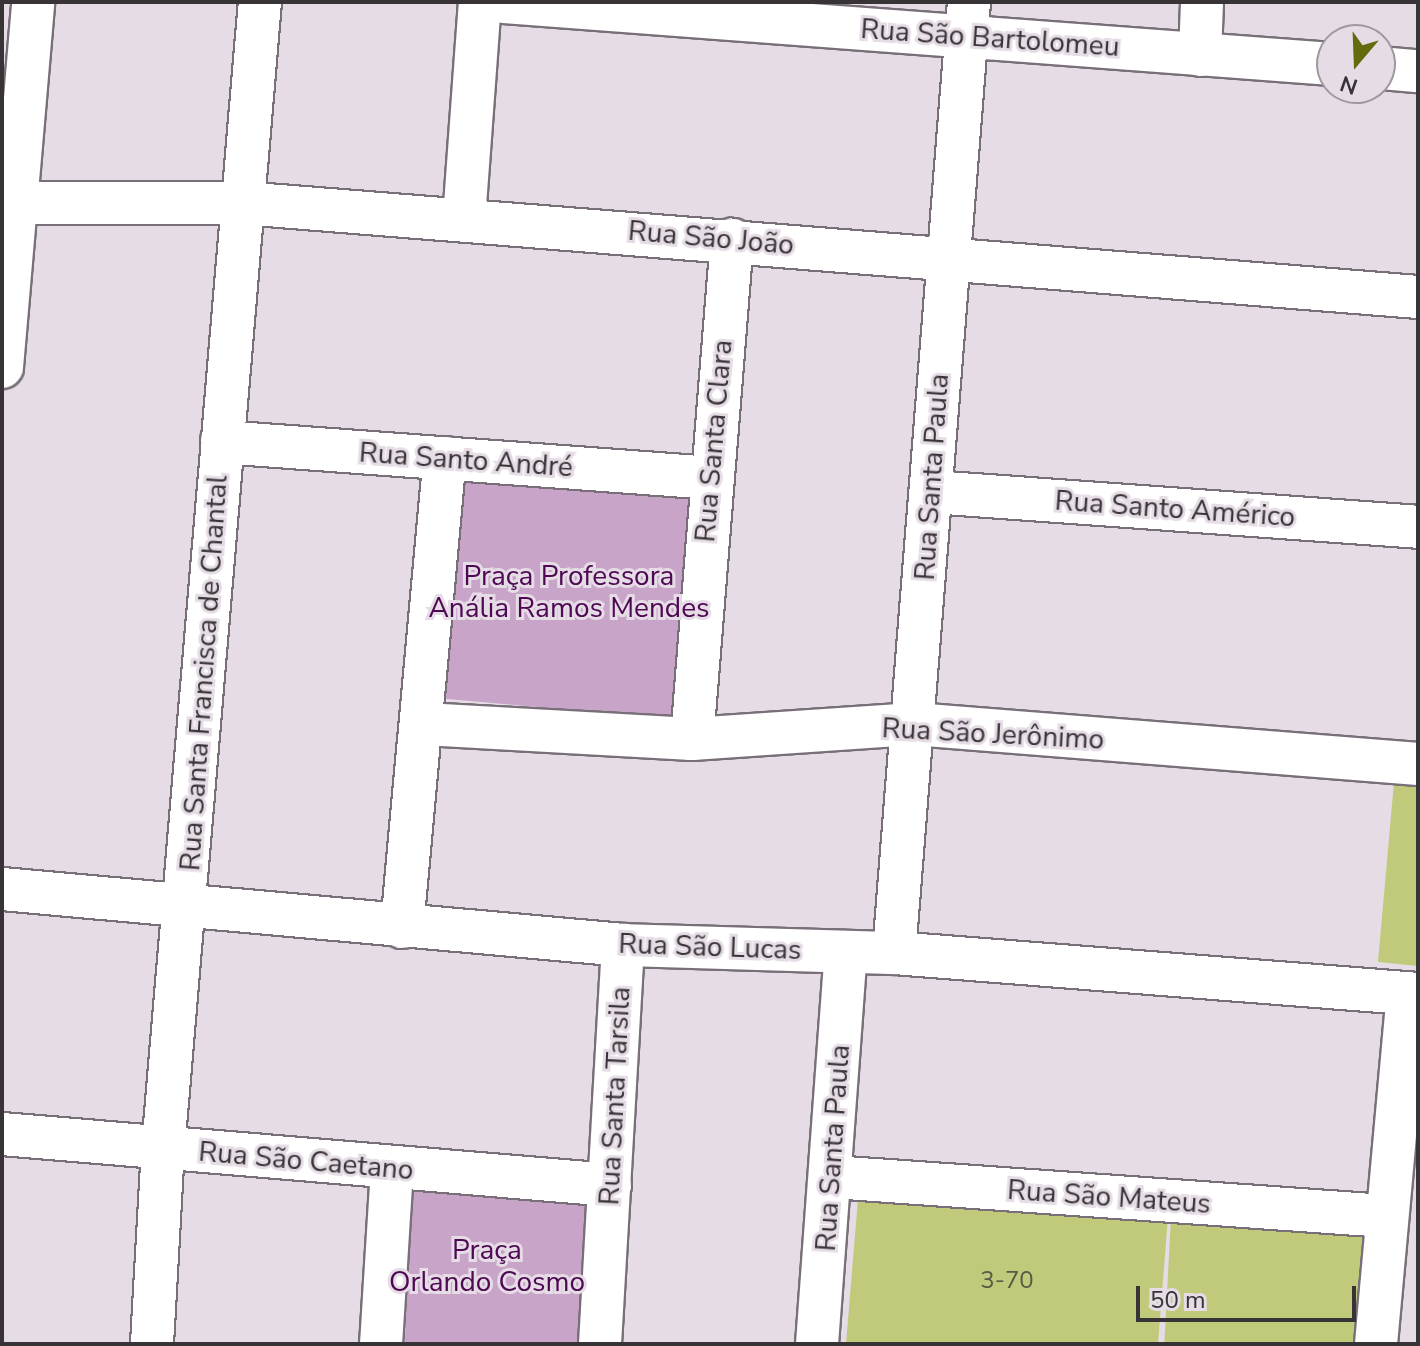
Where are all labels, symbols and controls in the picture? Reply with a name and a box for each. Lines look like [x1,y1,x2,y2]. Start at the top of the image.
street label: Rua São Bartolomeu [859,12,1121,64]
north arrow [1316,24,1396,104]
text: N [1336,68,1362,102]
street label: Rua São João [627,214,795,262]
street label: Rua Santa Clara [688,338,740,544]
street label: Rua Santa Paula [908,373,956,581]
street label: Rua Santo André [358,436,574,484]
street label: Rua Santa Francisca de Chantal [173,474,235,872]
street label: Rua Santo Américo [1054,484,1296,534]
park label: Praça Professora Anália Ramos Mendes [428,559,710,625]
street label: Rua São Jerônimo [881,711,1105,757]
street label: Rua São Lucas [618,927,802,967]
street label: Rua Santa Tarsila [592,986,638,1206]
street label: Rua Santa Paula [809,1044,857,1252]
street label: Rua São Caetano [197,1135,415,1187]
street label: Rua São Mateus [1006,1173,1212,1221]
park label: Praça Orlando Cosmo [389,1233,585,1299]
house number: 3-70 [980,1267,1034,1295]
scale bar [1140,1270,1360,1320]
text: 50 m [1150,1284,1206,1316]

